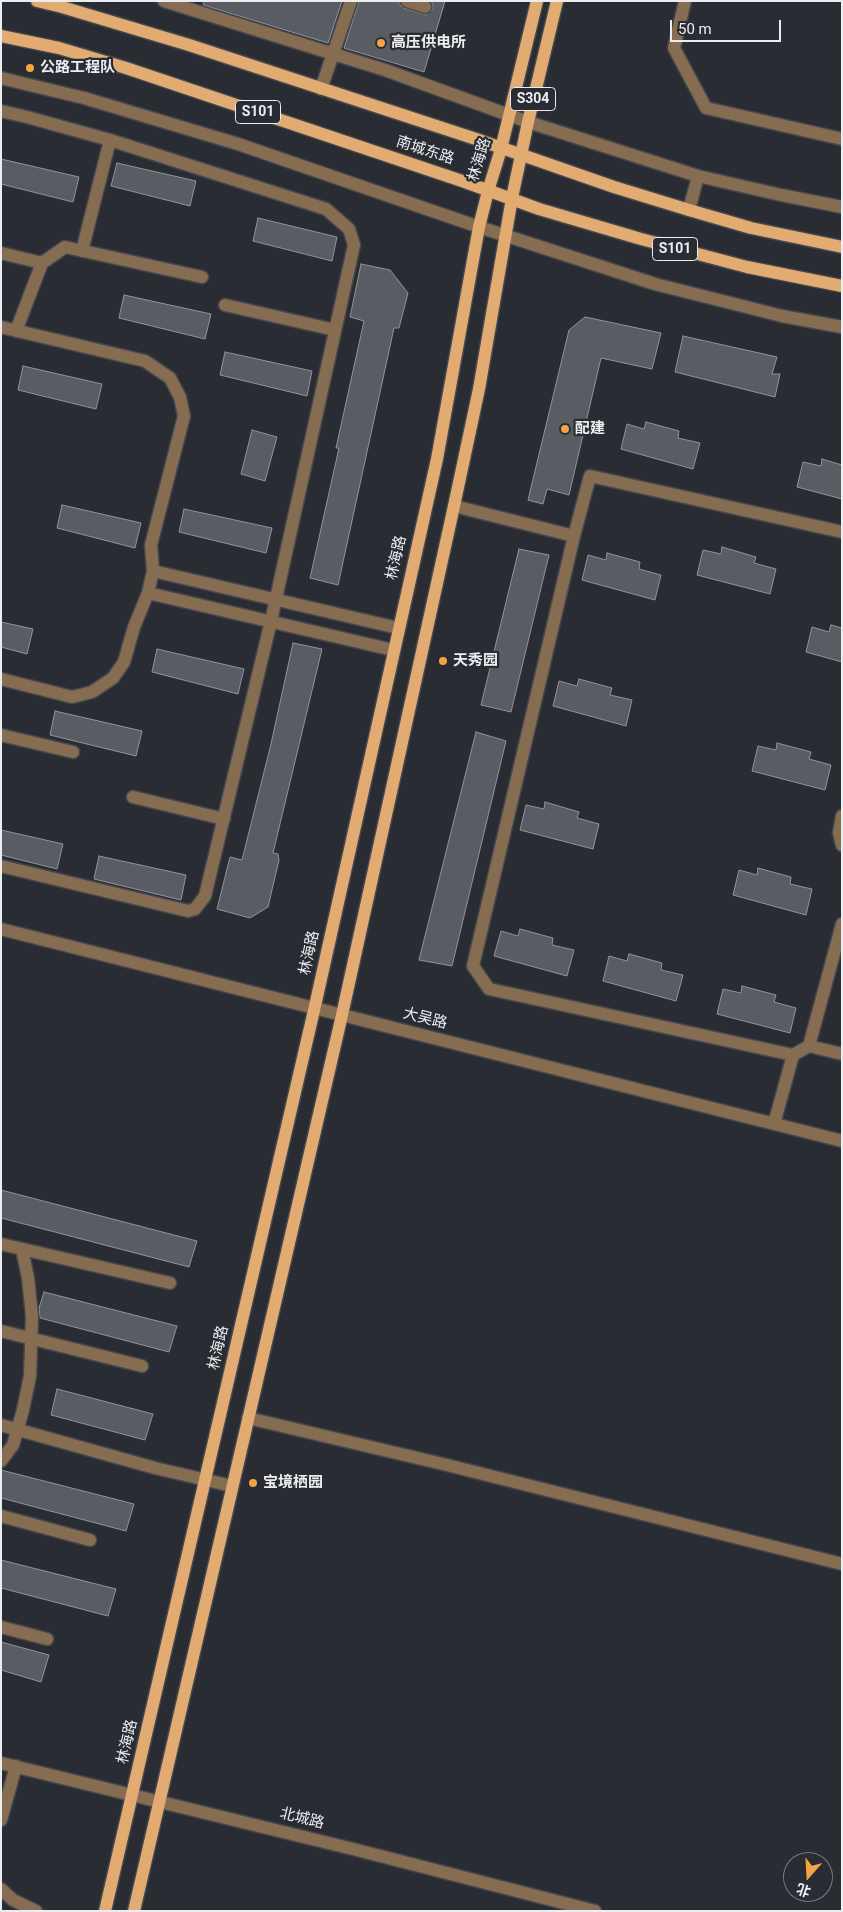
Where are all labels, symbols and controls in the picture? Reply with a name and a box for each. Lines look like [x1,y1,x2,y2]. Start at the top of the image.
scale bar [673,10,784,42]
text: 50 m [678,20,712,38]
place label: 高压供电所 [391,34,466,52]
marker: 高压供电所 [375,37,387,49]
place label: 公路工程队 [40,59,115,77]
marker: 公路工程队 [24,62,36,74]
road number: S304 [510,88,556,110]
road number: S101 [236,100,280,124]
street label: 南城东路 [394,133,456,169]
street label: 林海路 [465,136,495,184]
road number: S101 [652,238,698,260]
place label: 配建 [575,420,605,438]
marker: 配建 [559,423,571,435]
street label: 林海路 [383,534,411,582]
place label: 天秀园 [453,652,498,670]
marker: 天秀园 [437,655,449,667]
street label: 林海路 [297,929,323,977]
street label: 大吴路 [401,1005,449,1033]
street label: 林海路 [205,1324,233,1372]
place label: 宝境栖园 [263,1474,323,1492]
marker: 宝境栖园 [247,1477,259,1489]
street label: 林海路 [114,1718,142,1766]
street label: 北城路 [278,1805,326,1833]
north arrow [783,1852,833,1902]
text: 北 [794,1880,813,1900]

